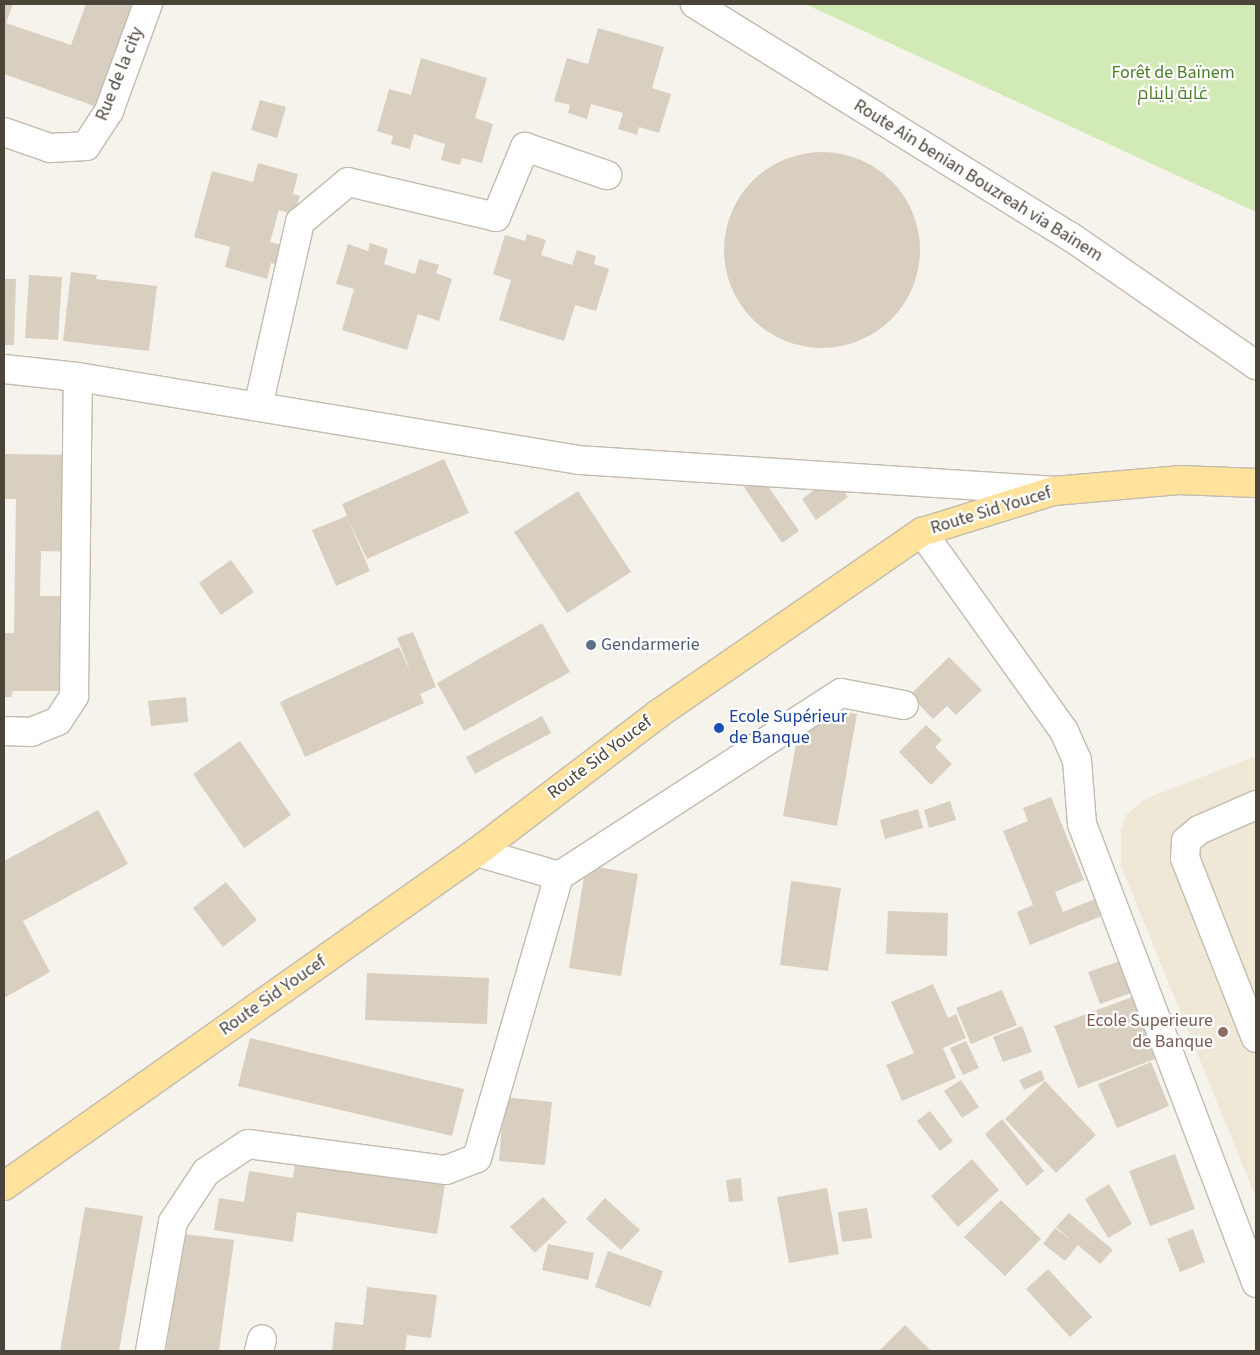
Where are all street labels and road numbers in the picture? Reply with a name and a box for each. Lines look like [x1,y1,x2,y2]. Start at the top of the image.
street label: Rue de la city [91,24,149,124]
street label: Route Ain benian Bouzreah via Bainem [849,95,1107,267]
street label: Route Sid Youcef [928,482,1054,540]
street label: Route Sid Youcef [544,712,656,804]
street label: Route Sid Youcef [216,951,330,1041]

